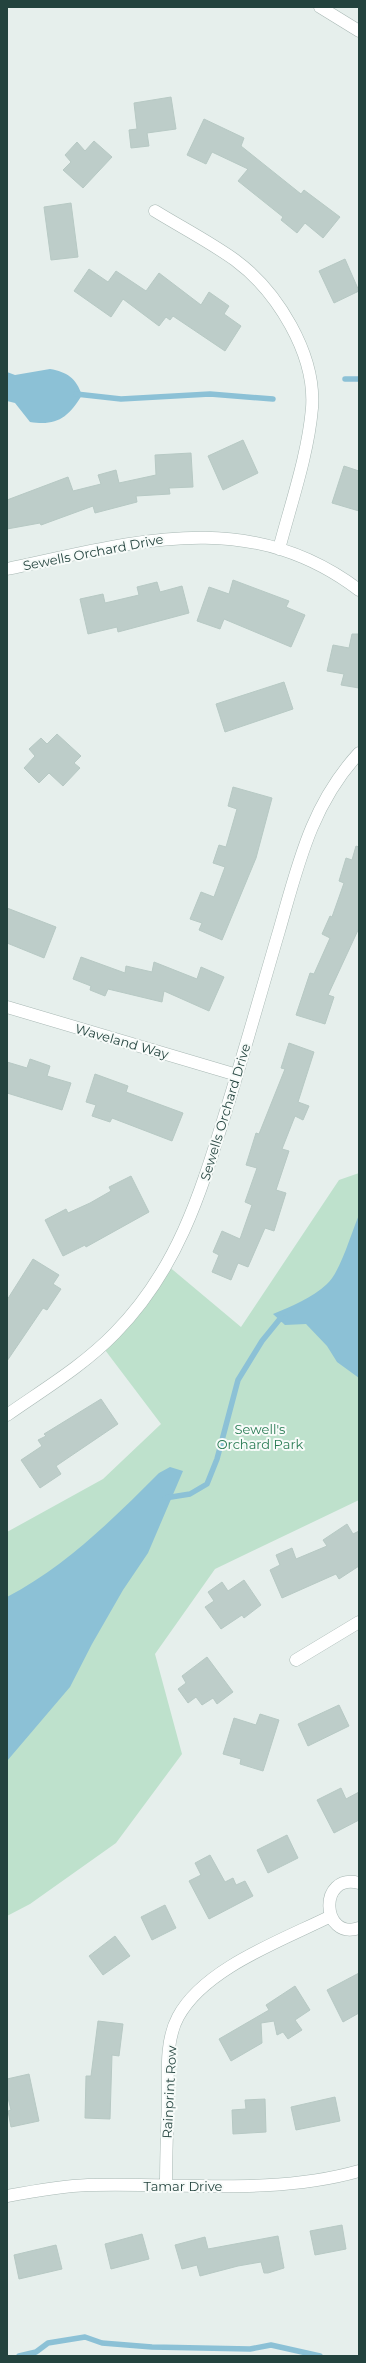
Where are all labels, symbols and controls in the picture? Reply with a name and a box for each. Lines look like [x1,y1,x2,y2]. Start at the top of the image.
street label: Sewells Orchard Drive [22,531,165,573]
street label: Waveland Way [73,1020,171,1062]
street label: Sewells Orchard Drive [197,1041,254,1182]
park label: Sewell's Orchard Park [217,1421,304,1452]
street label: Rainprint Row [159,2045,179,2139]
street label: Tamar Drive [144,2178,223,2194]

